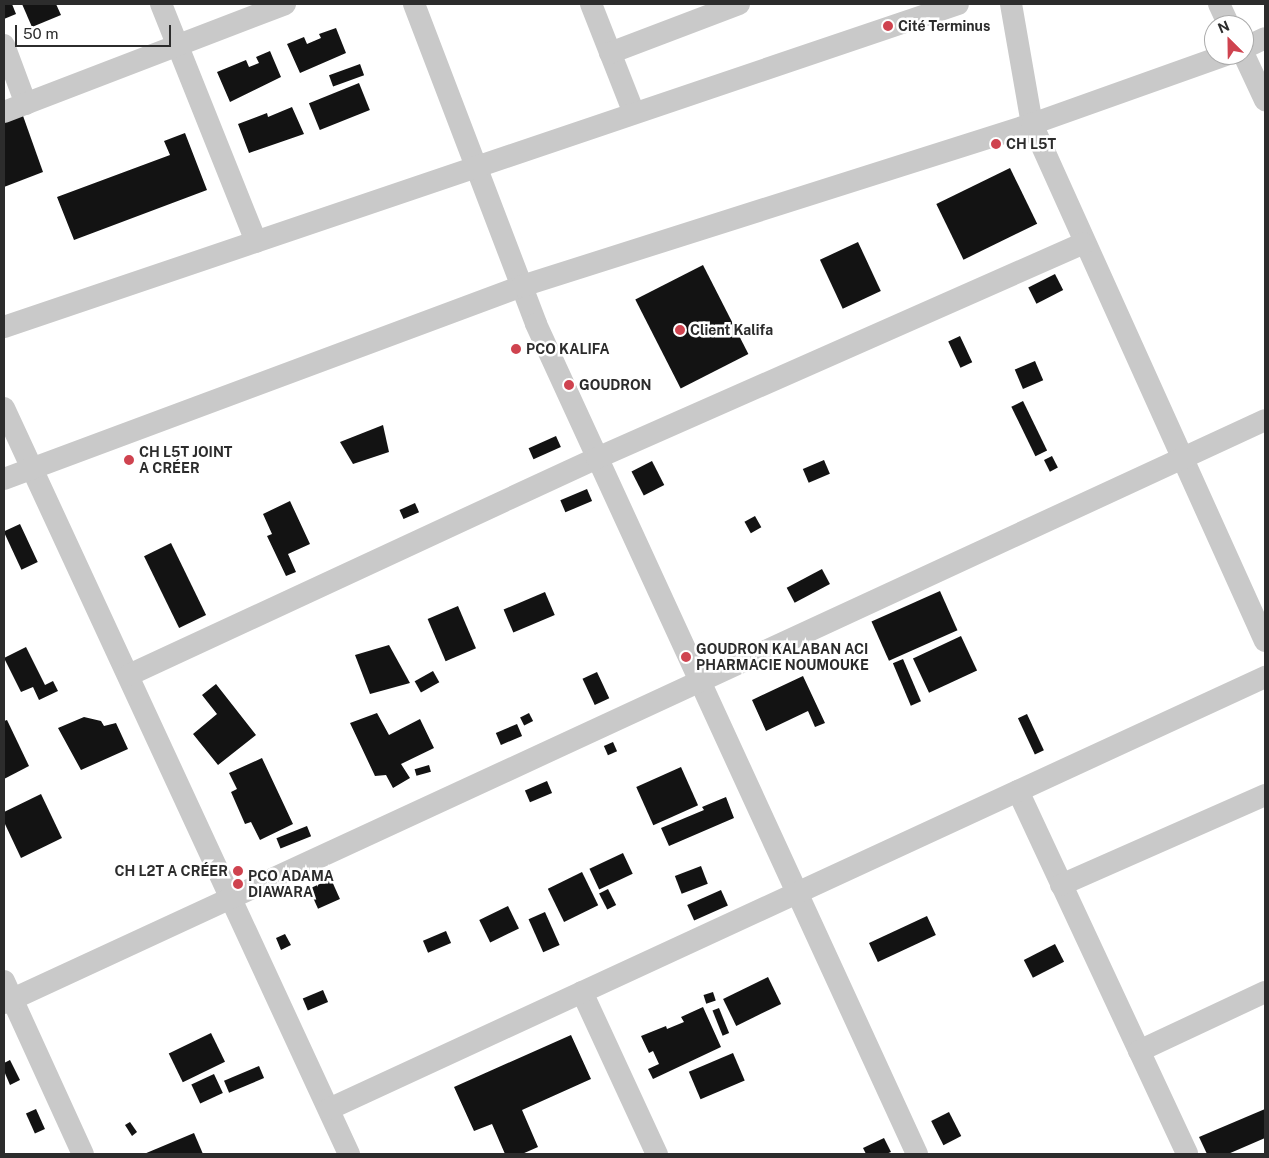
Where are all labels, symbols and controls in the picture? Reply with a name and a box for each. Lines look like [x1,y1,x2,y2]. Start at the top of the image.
scale bar [18,15,174,47]
north arrow [1204,15,1254,65]
place label: Cité Terminus [898,18,990,34]
text: N [1215,18,1232,37]
marker: Cité Terminus [882,20,894,32]
text: 50 m [23,25,58,42]
place label: CH L5T [1006,136,1056,152]
marker: CH L5T [990,138,1002,150]
place label: Client Kalifa [690,322,773,338]
marker: Client Kalifa [674,324,686,336]
place label: PCO KALIFA [526,341,610,357]
marker: PCO KALIFA [510,343,522,355]
place label: GOUDRON [579,377,651,393]
marker: GOUDRON [563,379,575,391]
place label: CH L5T JOINT A CRÉER [139,444,232,477]
marker: CH L5T JOINT A CRÉER [123,454,135,466]
place label: GOUDRON KALABAN ACI PHARMACIE NOUMOUKE [696,641,869,674]
marker: GOUDRON KALABAN ACI PHARMACIE NOUMOUKE [680,651,692,663]
place label: CH L2T A CRÉER [115,863,228,879]
marker: CH L2T A CRÉER [232,865,244,877]
place label: PCO ADAMA DIAWARA [248,868,334,900]
marker: PCO ADAMA DIAWARA [232,878,244,890]

